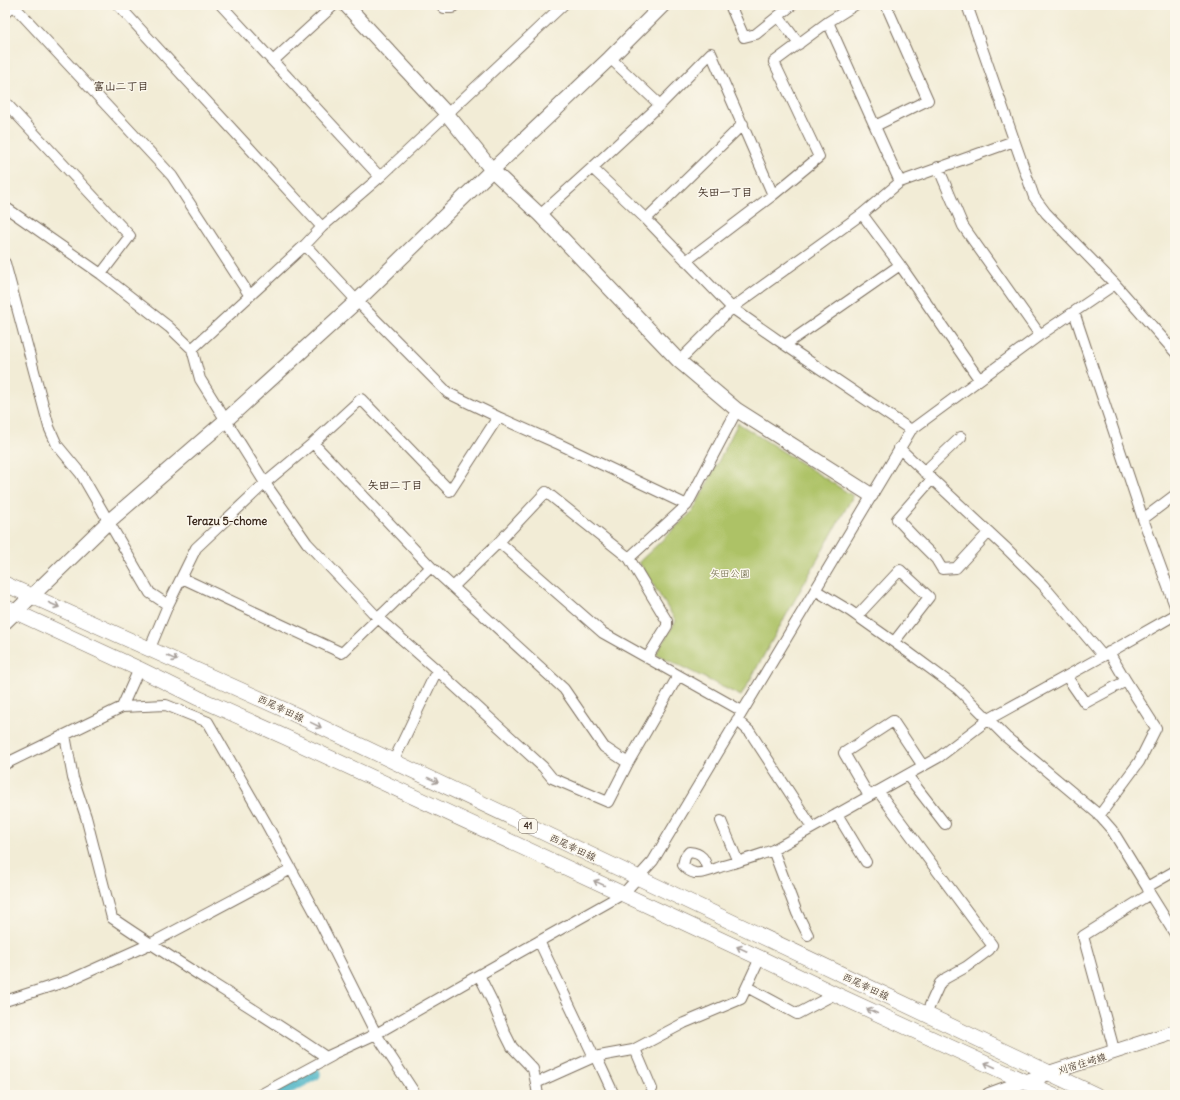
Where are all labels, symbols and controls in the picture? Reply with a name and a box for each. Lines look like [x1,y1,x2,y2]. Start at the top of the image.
district label: 富山二丁目 [94,79,149,93]
district label: 矢田一丁目 [698,185,753,199]
district label: 矢田二丁目 [368,478,423,492]
district label: Terazu 5-chome [187,514,267,528]
park label: 矢田公園 [710,567,750,580]
one-way arrow [47,602,59,609]
one-way arrow [166,655,178,663]
street label: 西尾幸田線 [255,692,306,725]
one-way arrow [309,721,321,729]
one-way arrow [427,777,439,784]
road number: 41 [519,819,537,833]
street label: 西尾幸田線 [547,831,598,864]
one-way arrow [593,879,605,886]
one-way arrow [737,945,749,952]
street label: 西尾幸田線 [840,970,891,1003]
one-way arrow [867,1007,879,1014]
street label: 刈宿住崎線 [1056,1050,1108,1077]
one-way arrow [985,1061,997,1068]

